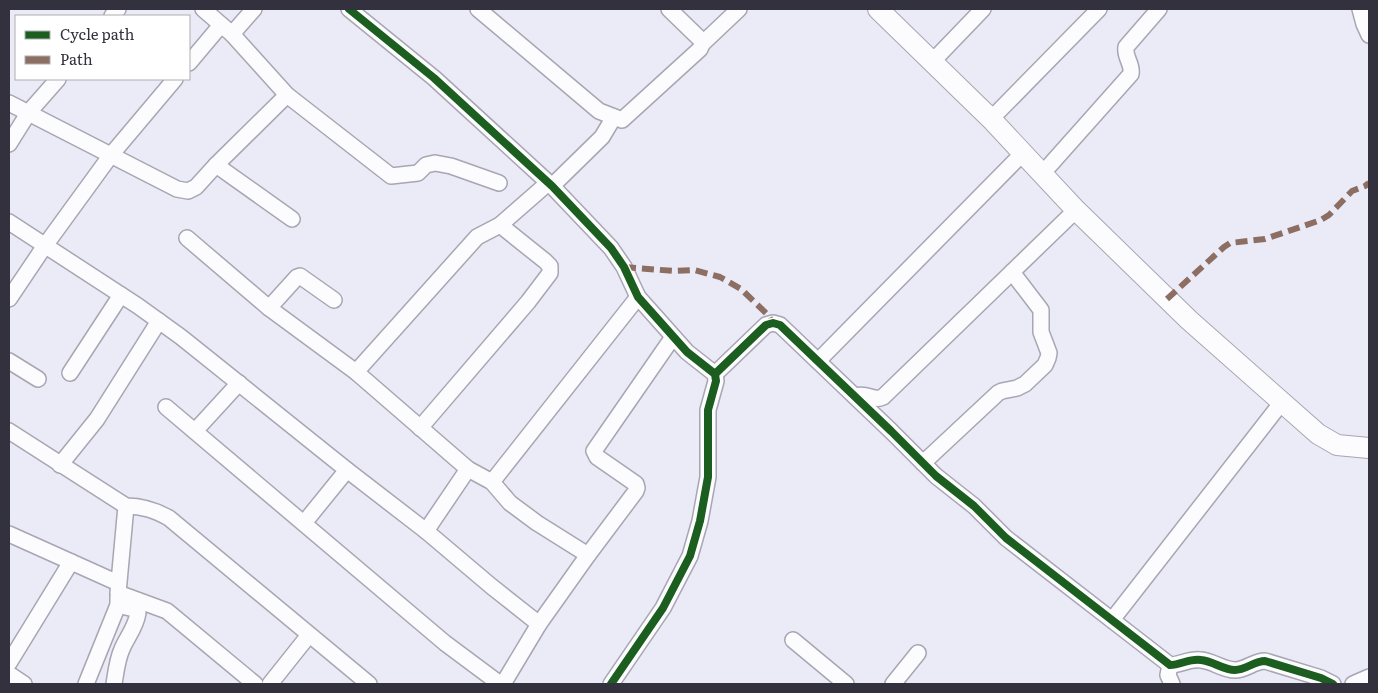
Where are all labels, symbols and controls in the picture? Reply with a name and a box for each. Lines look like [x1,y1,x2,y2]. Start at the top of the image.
legend [15,15,190,80]
text: Cycle path [60,22,135,45]
text: Path [60,47,93,70]

